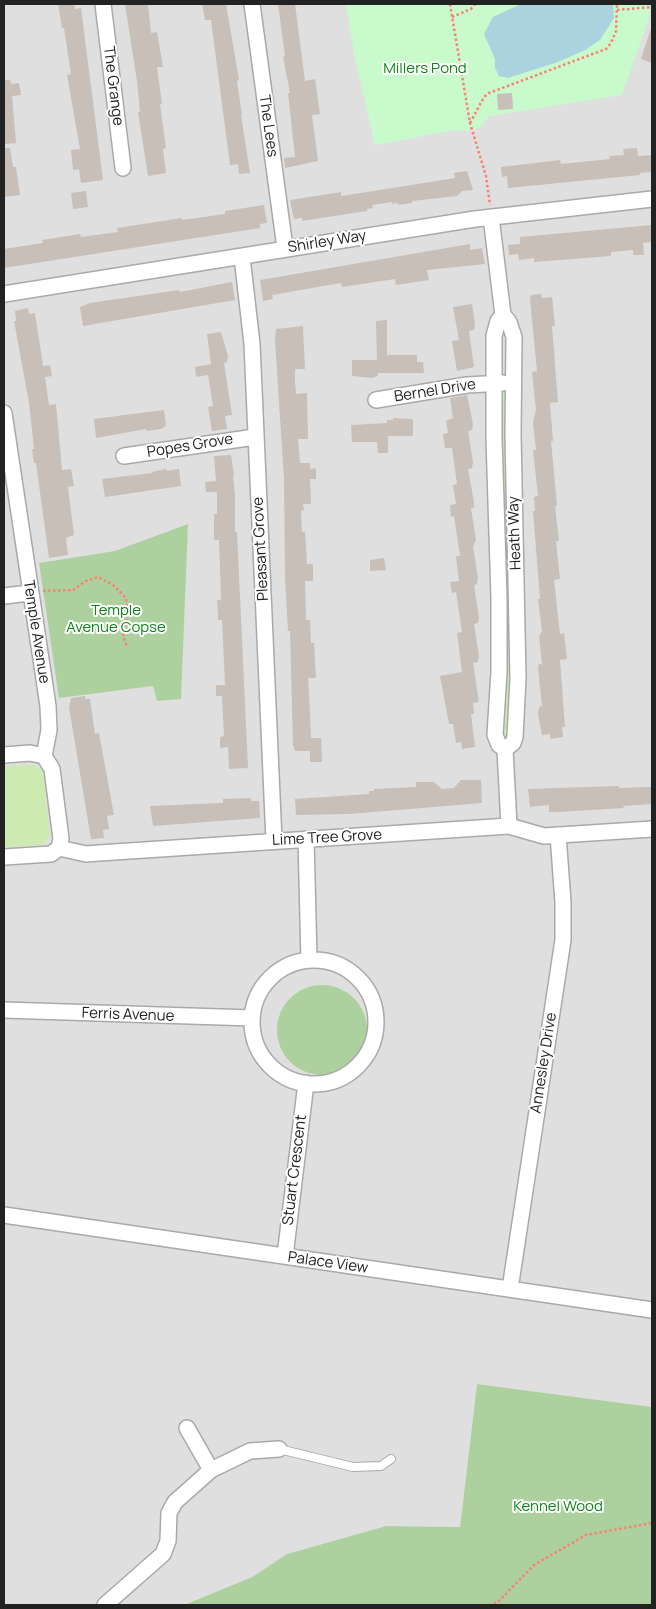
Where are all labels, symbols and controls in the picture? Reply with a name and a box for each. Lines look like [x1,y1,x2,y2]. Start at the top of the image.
street label: The Grange [99,45,127,127]
park label: Millers Pond [383,60,467,78]
street label: The Lees [255,94,281,158]
street label: Shirley Way [286,227,368,257]
street label: Bernel Drive [393,376,477,406]
street label: Popes Grove [146,430,234,462]
street label: Heath Way [505,496,525,570]
street label: Pleasant Grove [249,497,273,601]
street label: Temple Avenue [19,579,53,685]
park label: Temple Avenue Copse [66,602,166,637]
street label: Lime Tree Grove [272,826,382,850]
street label: Ferris Avenue [81,1004,175,1026]
street label: Annesley Drive [527,1011,561,1115]
street label: Stuart Crescent [279,1114,311,1226]
street label: Palace View [287,1248,369,1278]
park label: Kennel Wood [513,1498,603,1516]

